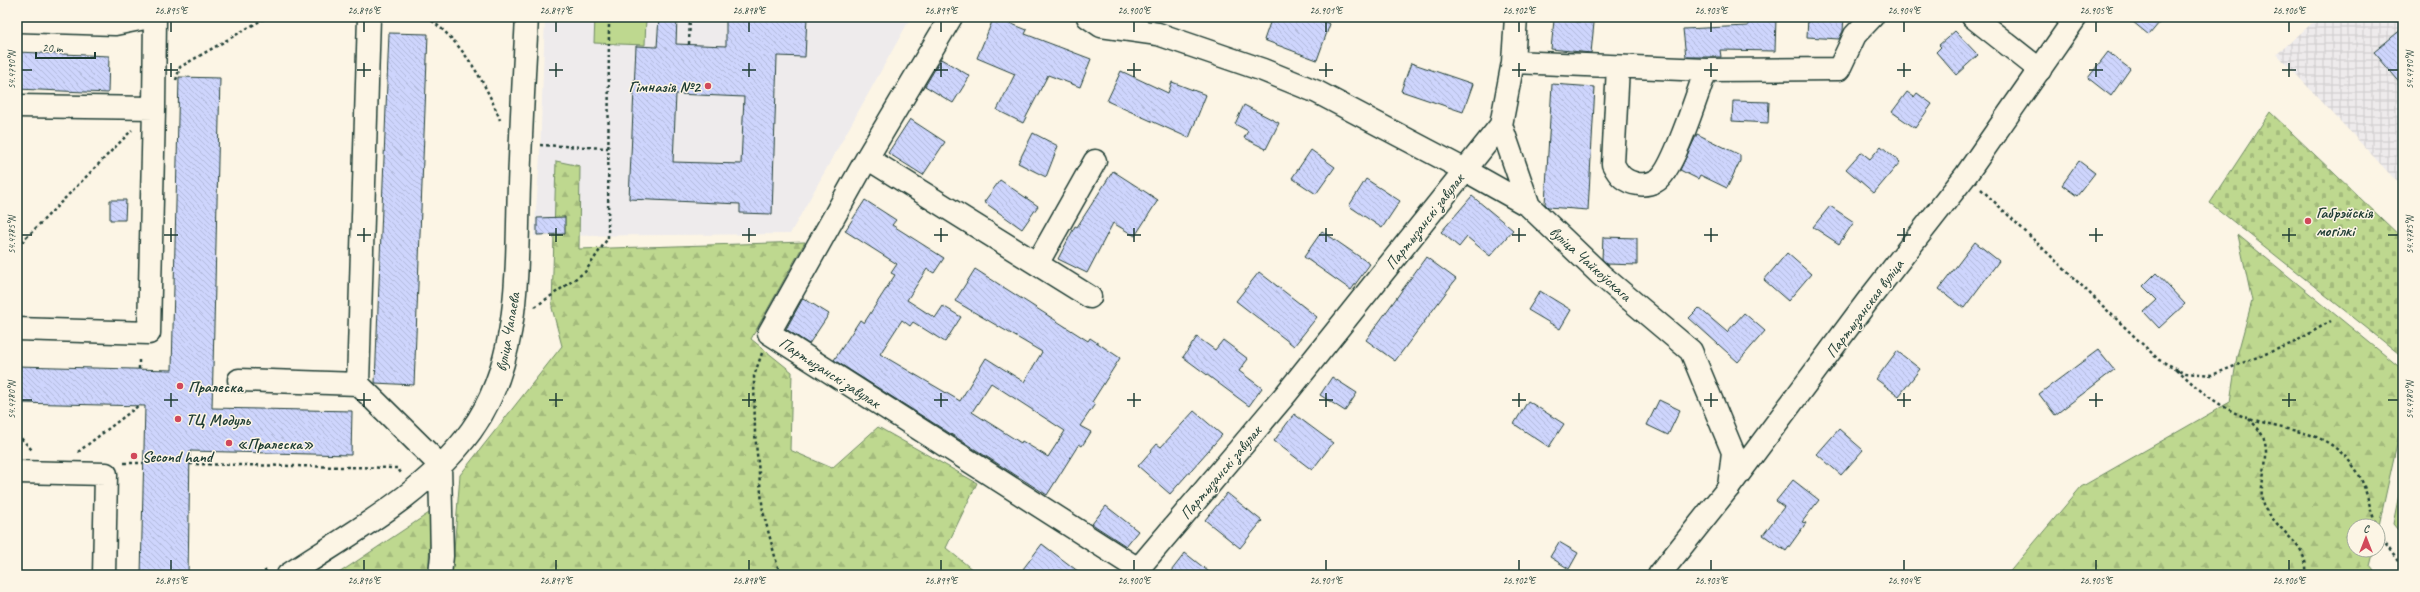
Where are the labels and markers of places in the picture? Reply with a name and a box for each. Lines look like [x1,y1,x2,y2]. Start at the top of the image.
place label: Гімназія №2 [629,77,702,97]
marker: Гімназія №2 [703,81,713,91]
place label: Габрэйскія могілкі [2316,203,2374,241]
marker: Габрэйскія могілкі [2303,216,2313,226]
place label: Пралеска [188,377,245,397]
marker: Пралеска [175,381,185,391]
place label: ТЦ Модуль [186,410,252,430]
marker: ТЦ Модуль [173,414,183,424]
place label: «Пралеска» [237,434,314,454]
marker: «Пралеска» [224,438,234,448]
place label: Second hand [142,447,215,467]
marker: Second hand [129,451,139,461]

